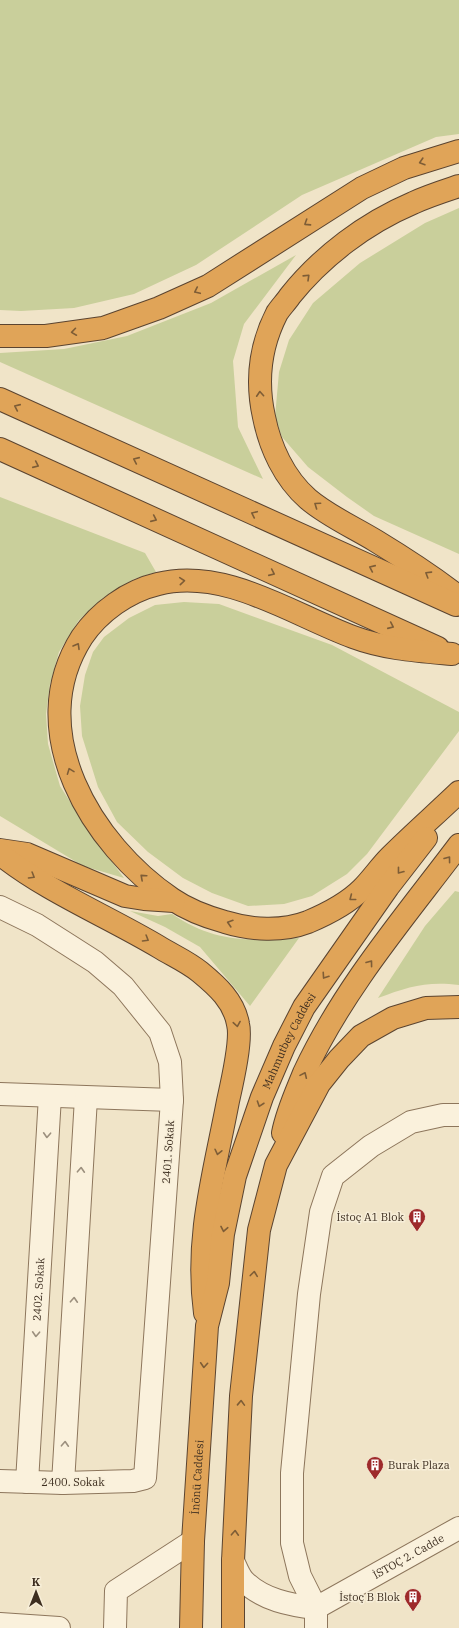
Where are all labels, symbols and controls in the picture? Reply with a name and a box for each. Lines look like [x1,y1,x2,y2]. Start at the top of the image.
one-way arrow [418,157,425,166]
one-way arrow [304,218,311,225]
one-way arrow [302,275,310,282]
one-way arrow [193,286,201,294]
one-way arrow [71,327,77,336]
one-way arrow [255,390,264,397]
one-way arrow [14,404,22,412]
one-way arrow [132,457,140,465]
one-way arrow [31,460,39,468]
one-way arrow [315,503,322,510]
one-way arrow [251,511,258,519]
one-way arrow [150,514,157,522]
one-way arrow [369,565,377,573]
one-way arrow [269,568,276,576]
one-way arrow [425,571,432,579]
one-way arrow [179,577,185,586]
one-way arrow [386,621,394,629]
one-way arrow [72,643,79,650]
one-way arrow [67,768,75,775]
one-way arrow [443,857,450,864]
one-way arrow [398,866,405,873]
one-way arrow [28,872,35,879]
one-way arrow [140,874,148,882]
one-way arrow [349,893,356,900]
one-way arrow [226,919,233,928]
one-way arrow [142,934,149,942]
one-way arrow [365,961,372,968]
one-way arrow [322,972,330,979]
street label: Mahmutbey Caddesi [259,990,319,1091]
one-way arrow [232,1021,241,1027]
one-way arrow [299,1072,307,1079]
one-way arrow [256,1100,264,1107]
street label: 2401. Sokak [159,1119,177,1184]
one-way arrow [43,1132,52,1138]
one-way arrow [214,1149,222,1155]
one-way arrow [77,1167,86,1173]
building icon: İstoç A1 Blok [407,1207,427,1232]
place label: İstoç A1 Blok [336,1210,405,1224]
one-way arrow [220,1226,229,1232]
street label: 2402. Sokak [30,1257,47,1321]
one-way arrow [249,1271,258,1277]
one-way arrow [69,1297,78,1303]
one-way arrow [31,1331,40,1337]
one-way arrow [199,1362,208,1368]
one-way arrow [236,1400,245,1406]
street label: İnönü Caddesi [188,1439,207,1515]
one-way arrow [61,1441,70,1447]
building icon: Burak Plaza [365,1455,385,1480]
place label: Burak Plaza [388,1458,450,1472]
street label: 2400. Sokak [41,1475,105,1489]
one-way arrow [231,1530,239,1536]
street label: İSTOÇ 2. Cadde [370,1531,447,1582]
north arrow [16,1572,56,1612]
text: K [32,1575,41,1589]
building icon: İstoç B Blok [403,1587,423,1612]
place label: İstoç B Blok [339,1590,401,1604]

